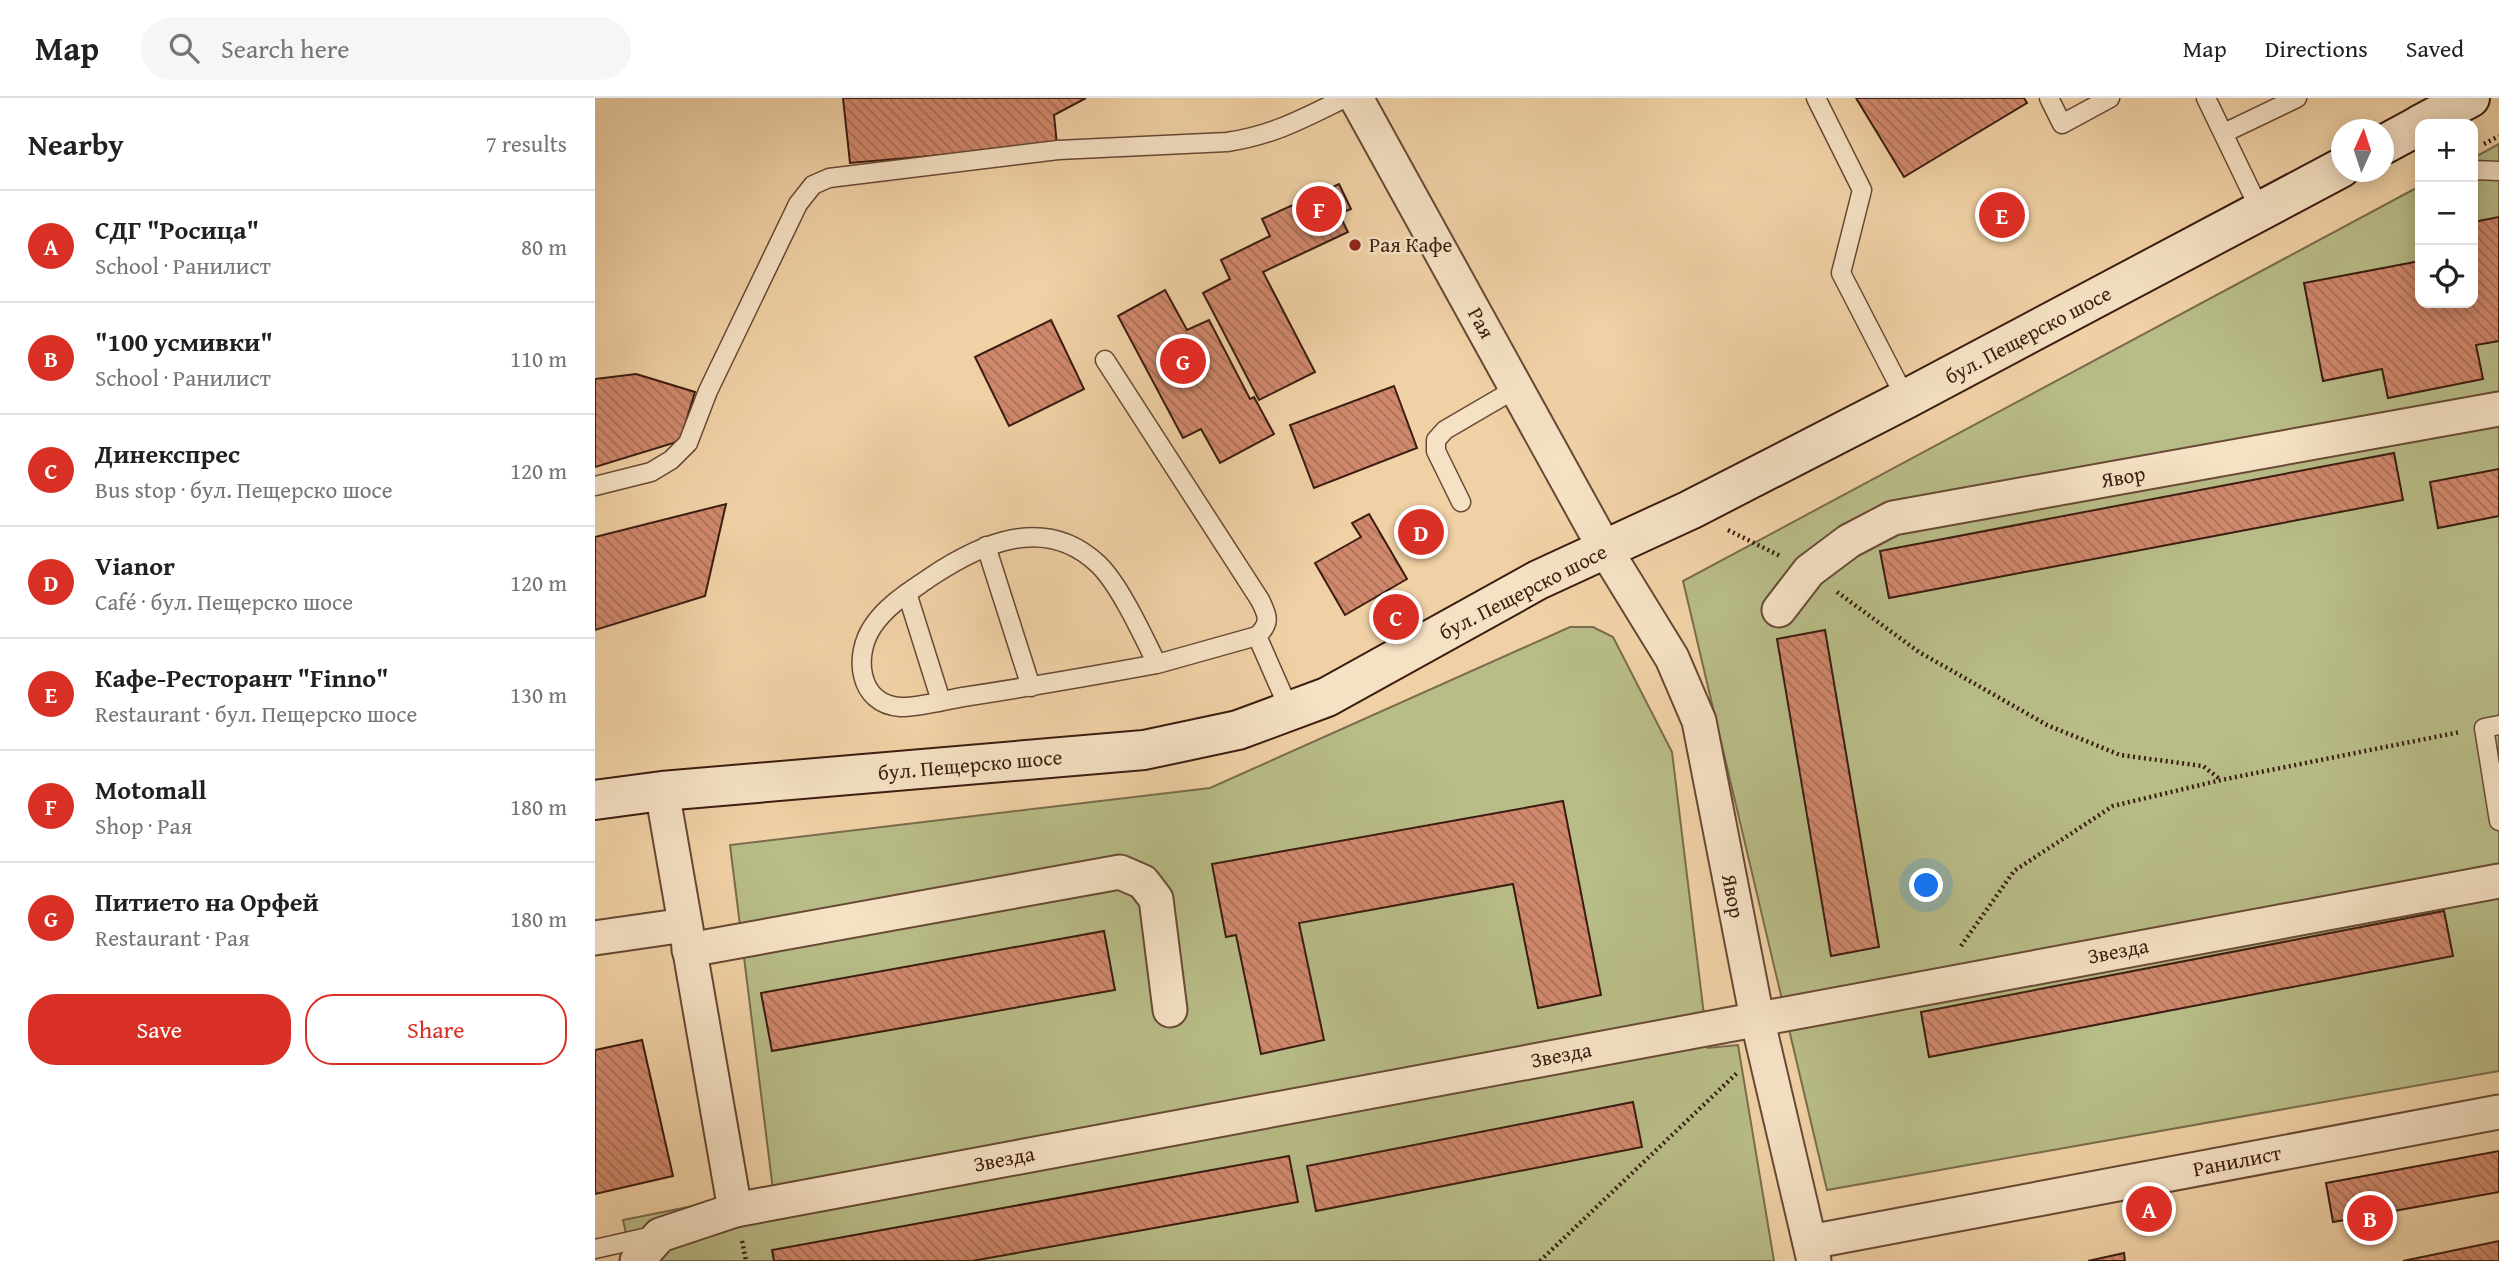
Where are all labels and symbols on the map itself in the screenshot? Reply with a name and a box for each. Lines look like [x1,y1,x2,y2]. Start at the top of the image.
north arrow [2331,119,2394,182]
pin: F [1296,183,1342,235]
pin: E [1979,189,2025,241]
place label: Рая Кафе [1369,229,1453,260]
marker: Рая Кафе [1347,237,1363,253]
street label: бул. Пещерско шосе [1939,277,2117,392]
street label: Рая [1460,301,1503,345]
pin: G [1160,335,1206,387]
street label: Явор [2097,457,2148,496]
pin: D [1398,506,1444,558]
street label: бул. Пещерско шосе [1433,536,1612,647]
pin: C [1373,591,1419,643]
street label: бул. Пещерско шосе [876,741,1064,788]
your location [1909,868,1943,902]
street label: Явор [1714,870,1753,921]
street label: Звезда [2085,929,2151,972]
street label: Звезда [1528,1033,1594,1076]
street label: Звезда [971,1137,1037,1180]
street label: Ранилист [2190,1137,2284,1184]
pin: A [2126,1183,2172,1235]
pin: B [2347,1192,2393,1244]

